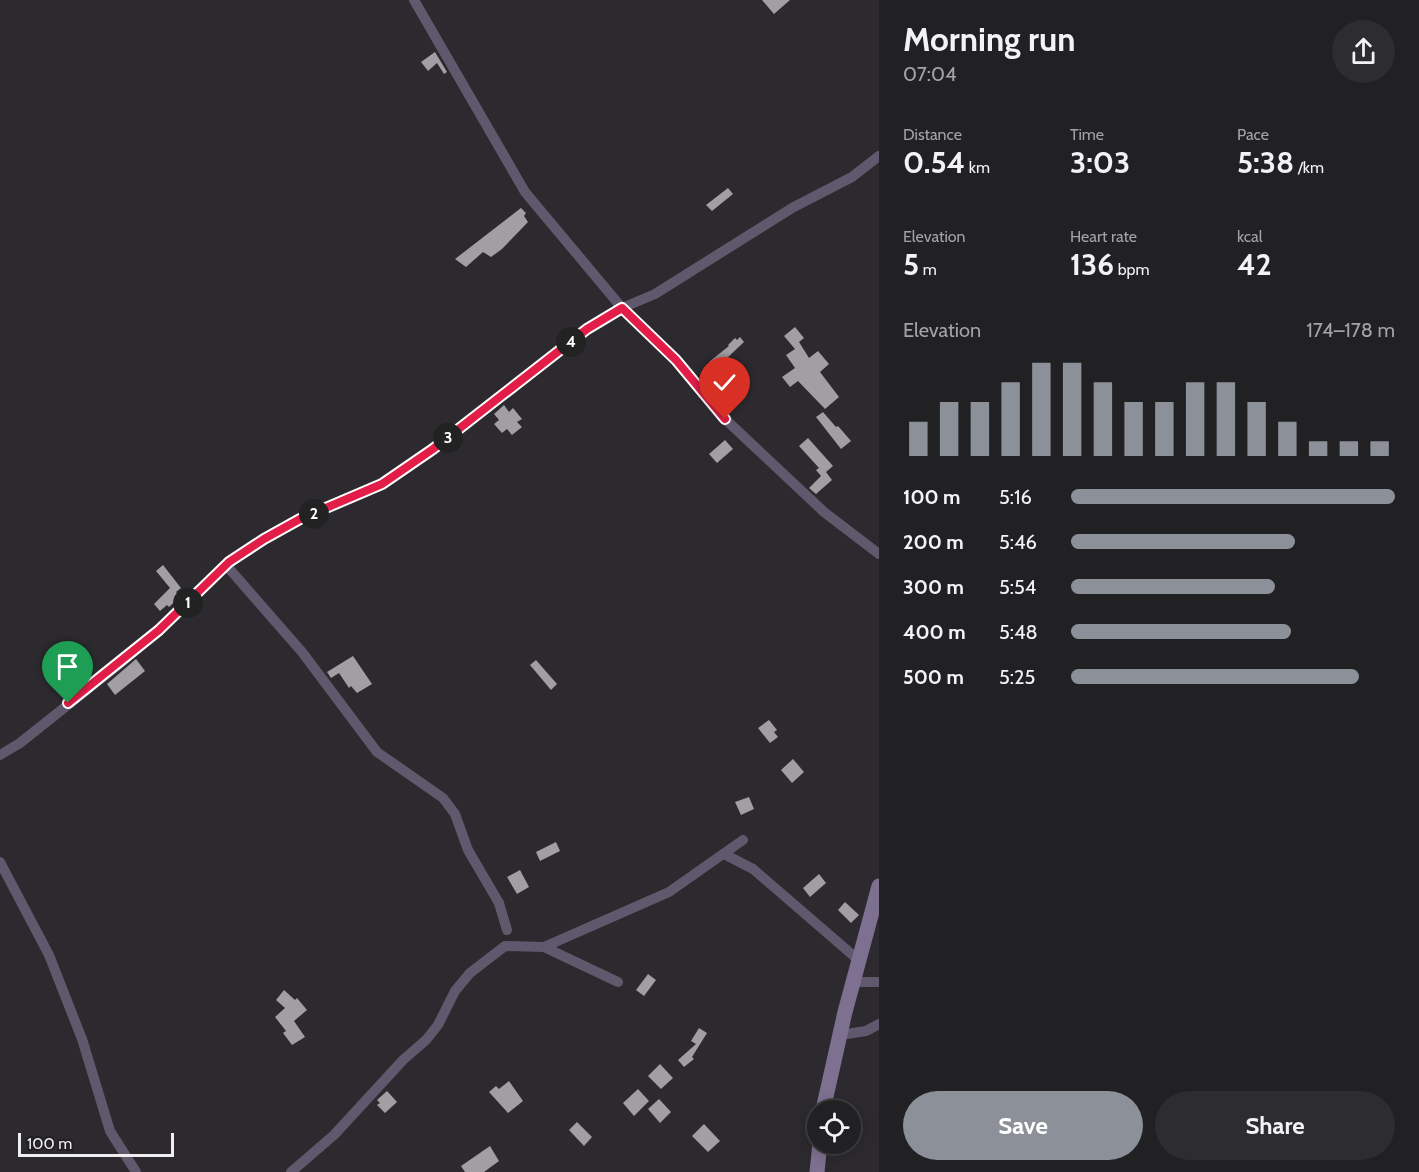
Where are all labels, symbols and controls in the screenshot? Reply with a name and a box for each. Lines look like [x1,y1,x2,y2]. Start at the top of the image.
text: Morning run [903,19,1075,59]
button: share [1332,20,1395,83]
text: 07:04 [903,62,956,86]
text: Distance [903,125,962,144]
text: Time [1070,125,1104,144]
text: Pace [1237,125,1269,144]
text: 0.54 [903,144,965,181]
text: 3:03 [1070,144,1130,181]
text: 5:38 [1237,144,1294,181]
text: km [965,158,990,177]
text: /km [1294,158,1324,177]
text: Elevation [903,227,966,246]
text: Heart rate [1070,227,1137,246]
text: kcal [1237,227,1263,246]
text: 5 [903,246,919,283]
text: 136 [1070,246,1114,283]
text: 42 [1237,246,1272,283]
text: m [919,260,937,279]
text: bpm [1114,260,1150,279]
text: Elevation [903,318,981,342]
text: 174–178 m [1306,318,1395,342]
pin: 4 [556,327,586,357]
text: 4 [566,332,576,351]
pin [699,357,750,419]
icon: check [708,366,741,399]
pin: 3 [433,423,463,453]
text: 3 [444,428,452,447]
text: 100 m [903,485,961,509]
text: 5:16 [999,485,1032,509]
pin: 2 [299,499,329,529]
text: 2 [310,504,318,523]
text: 200 m [903,530,964,554]
text: 5:46 [999,530,1037,554]
text: 300 m [903,575,964,599]
text: 5:54 [999,575,1036,599]
pin: 1 [173,588,203,618]
text: 1 [185,593,191,612]
text: 400 m [903,620,966,644]
text: 5:48 [999,620,1038,644]
pin [42,641,93,703]
icon: arrive [51,650,84,683]
text: 500 m [903,665,964,689]
text: 5:25 [999,665,1035,689]
button: Save [903,1091,1143,1160]
button: Share [1155,1091,1395,1160]
map controls [807,1100,861,1154]
button: locate [807,1100,861,1154]
scale bar [18,1130,174,1158]
text: 100 m [27,1134,72,1153]

